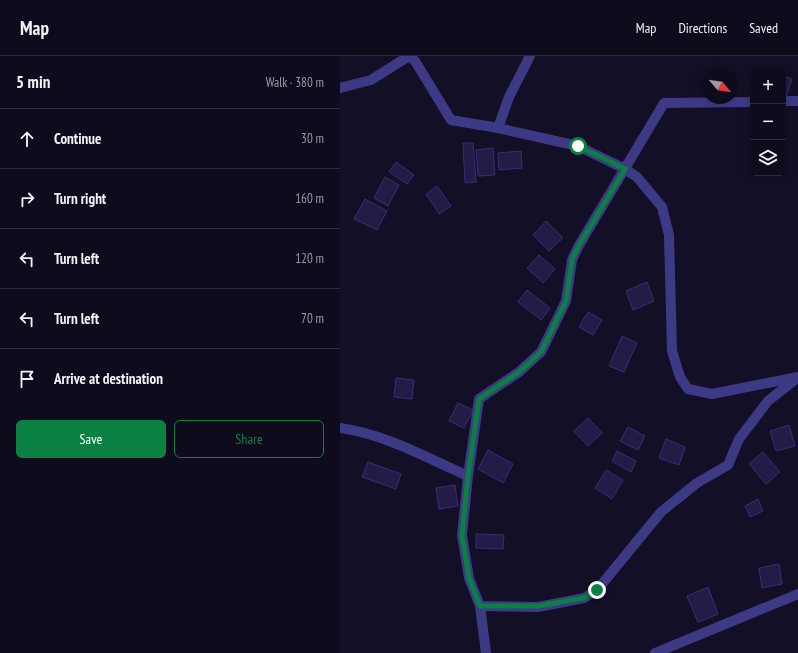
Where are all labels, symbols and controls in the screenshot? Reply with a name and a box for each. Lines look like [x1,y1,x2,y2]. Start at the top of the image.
text: Map [20,16,49,40]
text: Map [636,19,656,37]
text: Directions [678,19,727,37]
text: Saved [749,19,778,37]
north arrow [702,68,738,104]
map controls [750,68,786,176]
button: + [750,68,786,104]
text: 5 min [16,71,50,93]
text: Walk · 380 m [266,74,324,91]
button: − [750,104,786,140]
icon: ahead [16,128,38,150]
text: Continue [54,129,101,148]
text: 30 m [301,130,324,147]
route start [569,137,587,155]
button: layers [750,140,786,176]
icon: right [16,188,38,210]
text: Turn right [54,189,106,208]
text: 160 m [295,190,324,207]
icon: left [16,248,38,270]
text: Turn left [54,249,99,268]
text: 120 m [295,250,324,267]
icon: left [16,308,38,330]
text: Turn left [54,309,99,328]
text: 70 m [301,310,324,327]
icon: arrive [16,368,38,390]
text: Arrive at destination [54,369,163,388]
button: Save [16,420,166,458]
button: Share [174,420,324,458]
route end [588,581,606,599]

